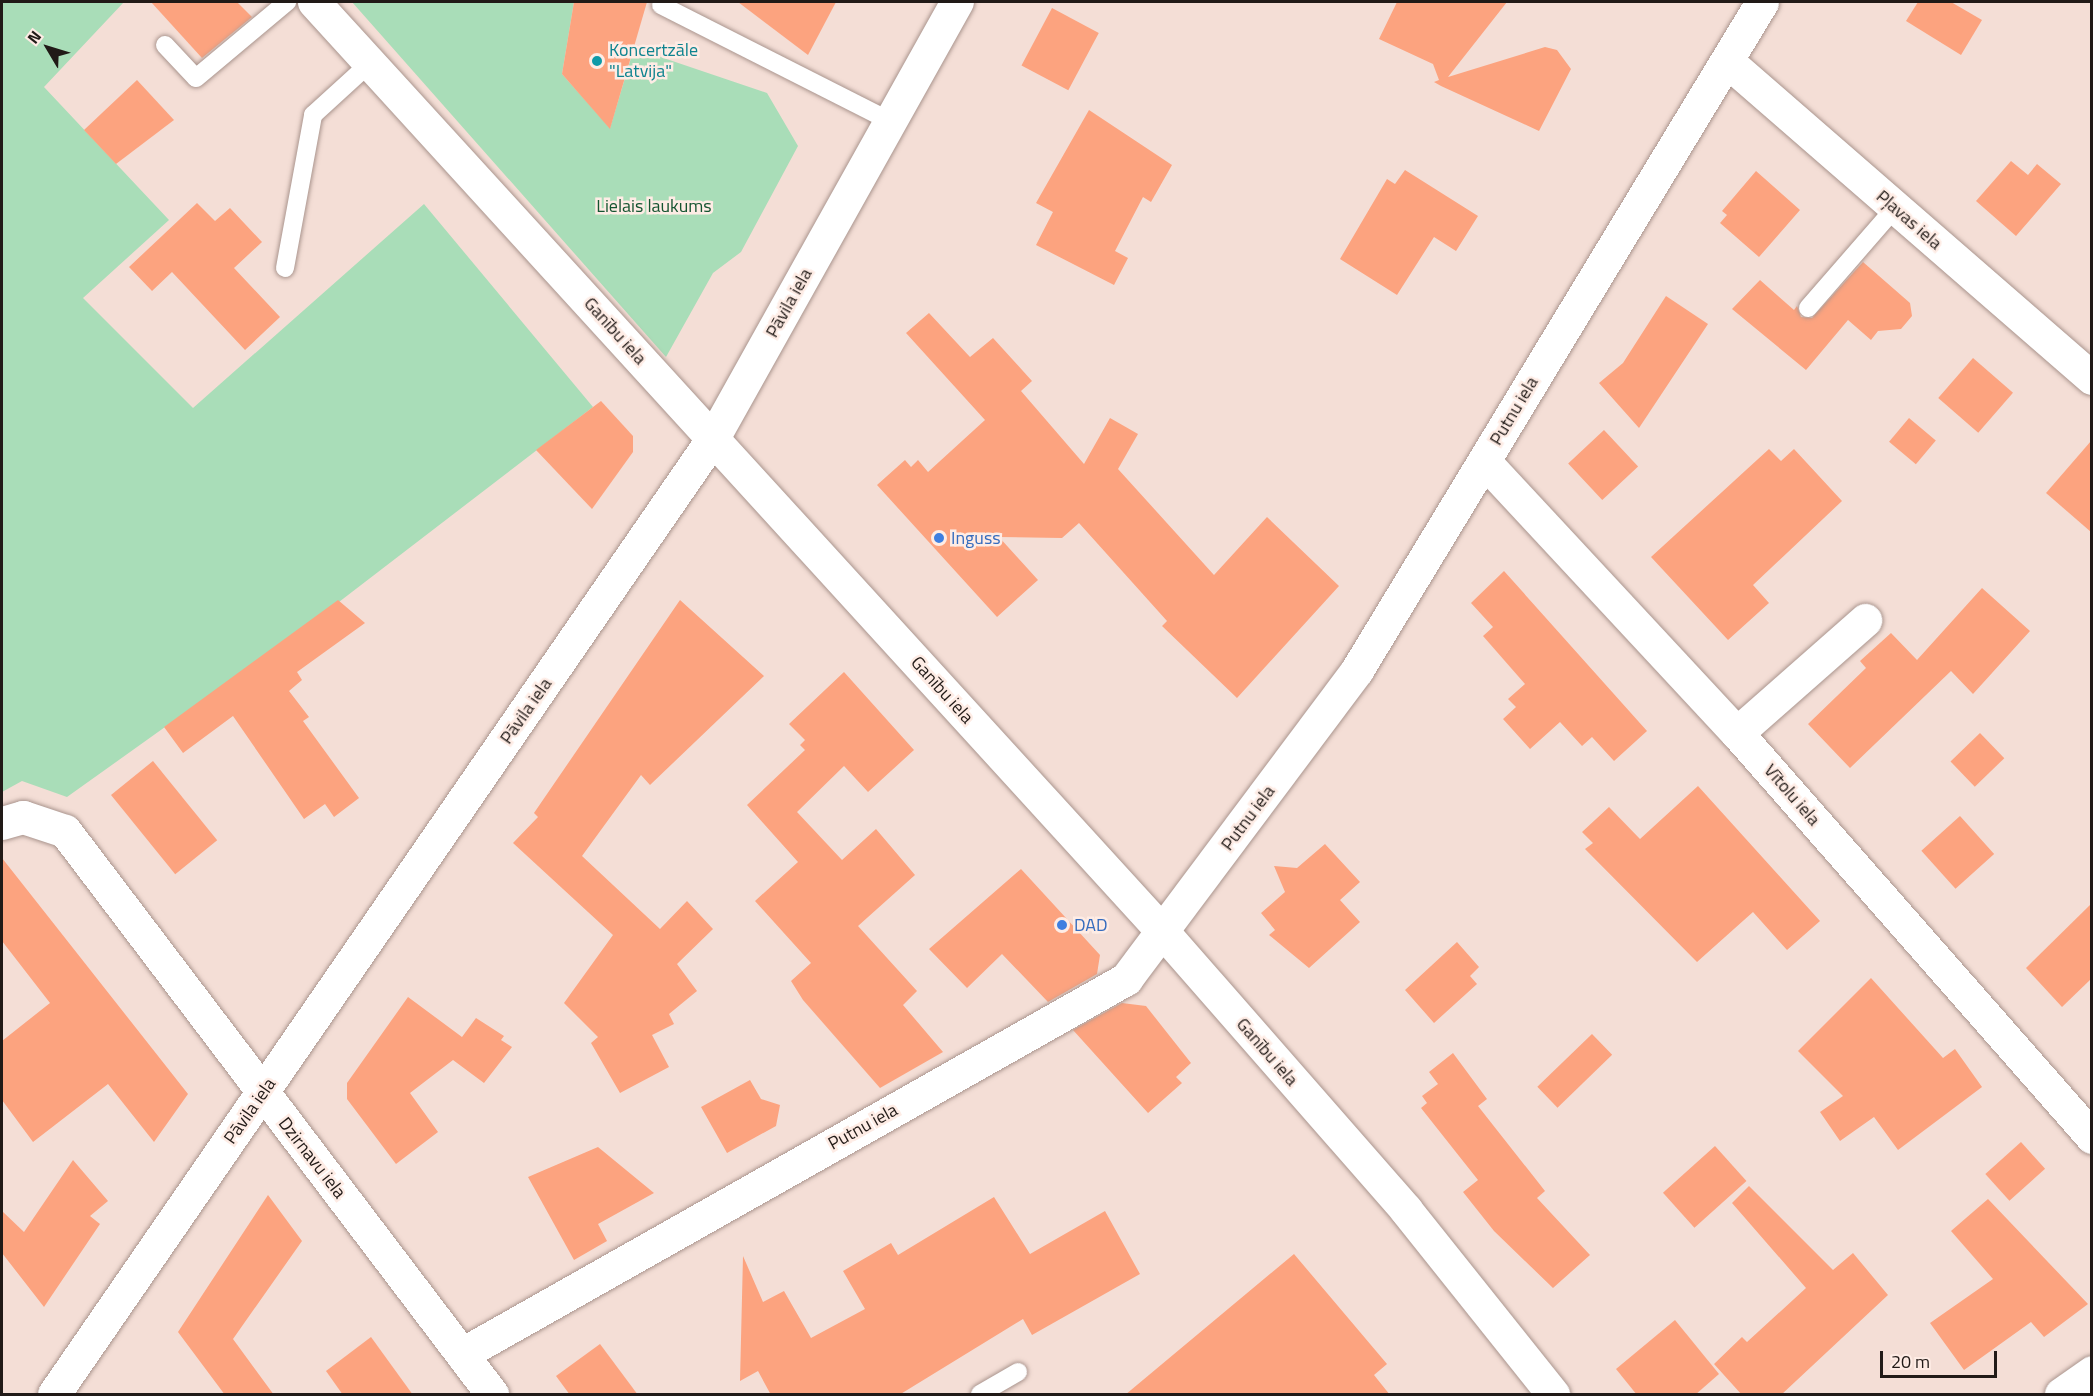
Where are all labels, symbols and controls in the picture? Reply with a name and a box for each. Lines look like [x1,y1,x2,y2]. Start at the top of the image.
north arrow [18,18,78,78]
text: N [21,25,47,49]
place label: Koncertzāle "Latvija" [609,40,698,82]
marker: Koncertzāle "Latvija" [590,54,604,68]
street label: Pļavas iela [1872,186,1946,254]
park label: Lielais laukums [596,195,712,217]
street label: Pāvila iela [761,265,817,341]
street label: Ganību iela [579,293,651,369]
street label: Putnu iela [1485,373,1543,449]
place label: Inguss [951,527,1001,549]
marker: Inguss [932,531,946,545]
street label: Ganību iela [906,652,978,728]
street label: Pāvila iela [496,674,556,748]
street label: Vītolu iela [1759,760,1825,830]
street label: Putnu iela [1217,781,1279,855]
place label: DAD [1074,914,1108,936]
marker: DAD [1055,918,1069,932]
street label: Ganību iela [1232,1014,1302,1090]
street label: Pāvila iela [220,1074,280,1148]
street label: Putnu iela [825,1099,901,1155]
street label: Dzirnavu iela [274,1113,350,1203]
scale bar [1883,1339,2000,1377]
text: 20 m [1891,1348,1930,1375]

